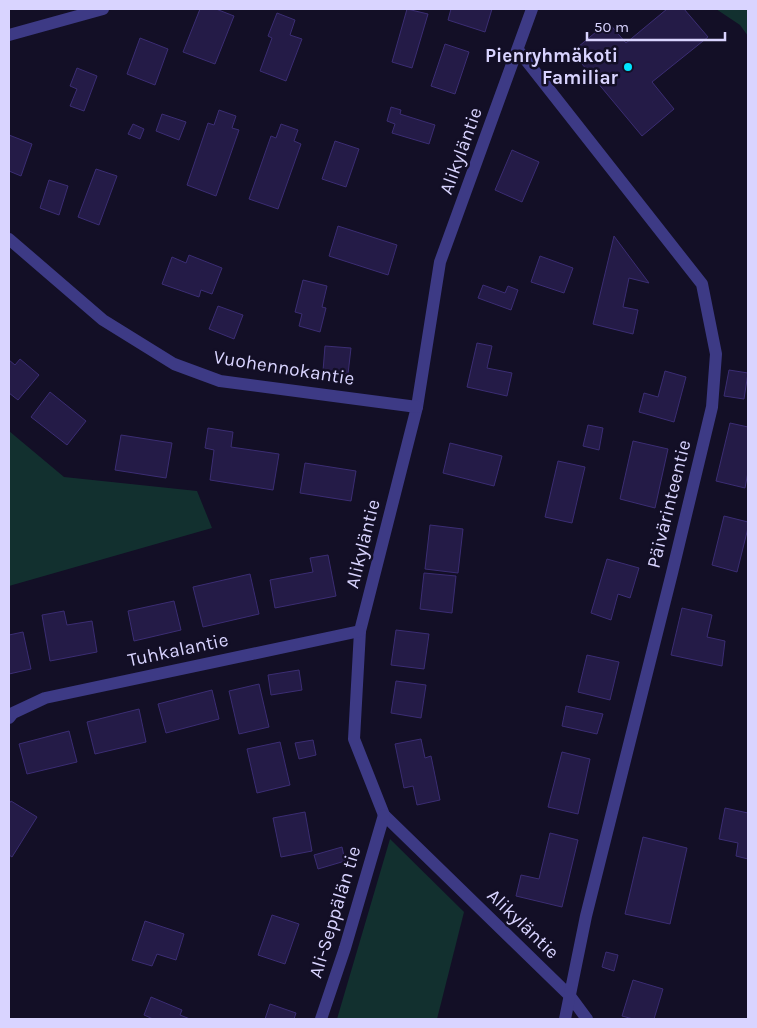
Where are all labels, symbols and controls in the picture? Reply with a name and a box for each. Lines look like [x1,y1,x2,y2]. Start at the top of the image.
scale bar [587,10,724,42]
text: 50 m [594,18,629,36]
place label: Pienryhmäkoti Familiar [485,45,619,89]
marker: Pienryhmäkoti Familiar [622,61,634,73]
street label: Alikyläntie [435,104,487,198]
street label: Vuohennokantie [212,346,356,390]
street label: Päivärinteentie [642,438,696,570]
street label: Alikyläntie [341,497,385,591]
street label: Tuhkalantie [126,629,230,671]
street label: Ali-Seppälän tie [304,843,366,981]
street label: Alikyläntie [483,884,563,964]

